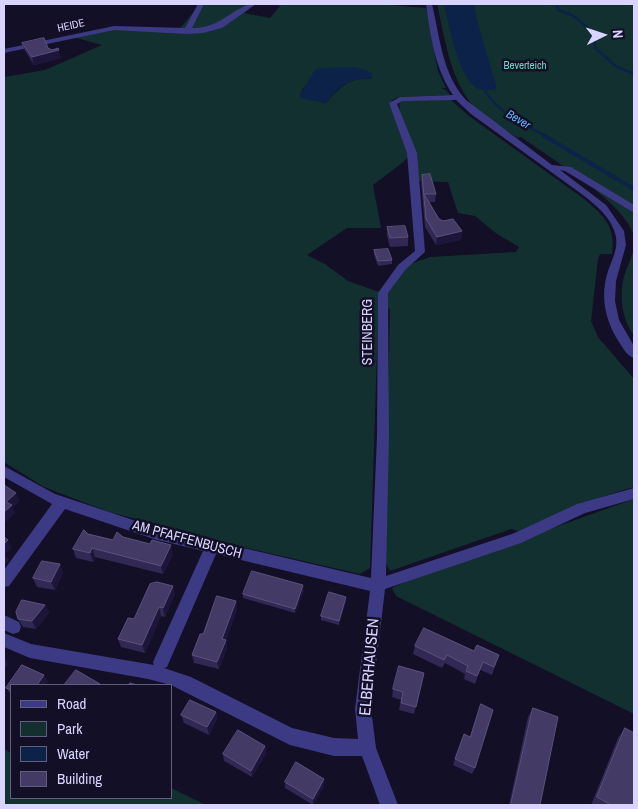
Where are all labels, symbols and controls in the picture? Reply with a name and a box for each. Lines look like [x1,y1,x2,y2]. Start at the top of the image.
north arrow [578,10,628,60]
street label: HEIDE [56,17,86,35]
text: N [609,29,627,39]
park label: Beverteich [503,59,547,73]
water label: Bever [503,107,533,133]
street label: STEINBERG [360,299,376,365]
street label: AM PFAFFENBUSCH [131,517,243,563]
street label: ELBERHAUSEN [356,618,384,716]
legend [10,684,172,799]
text: Road [57,693,86,714]
text: Park [57,718,82,739]
text: Water [57,743,89,764]
text: Building [57,768,102,789]

